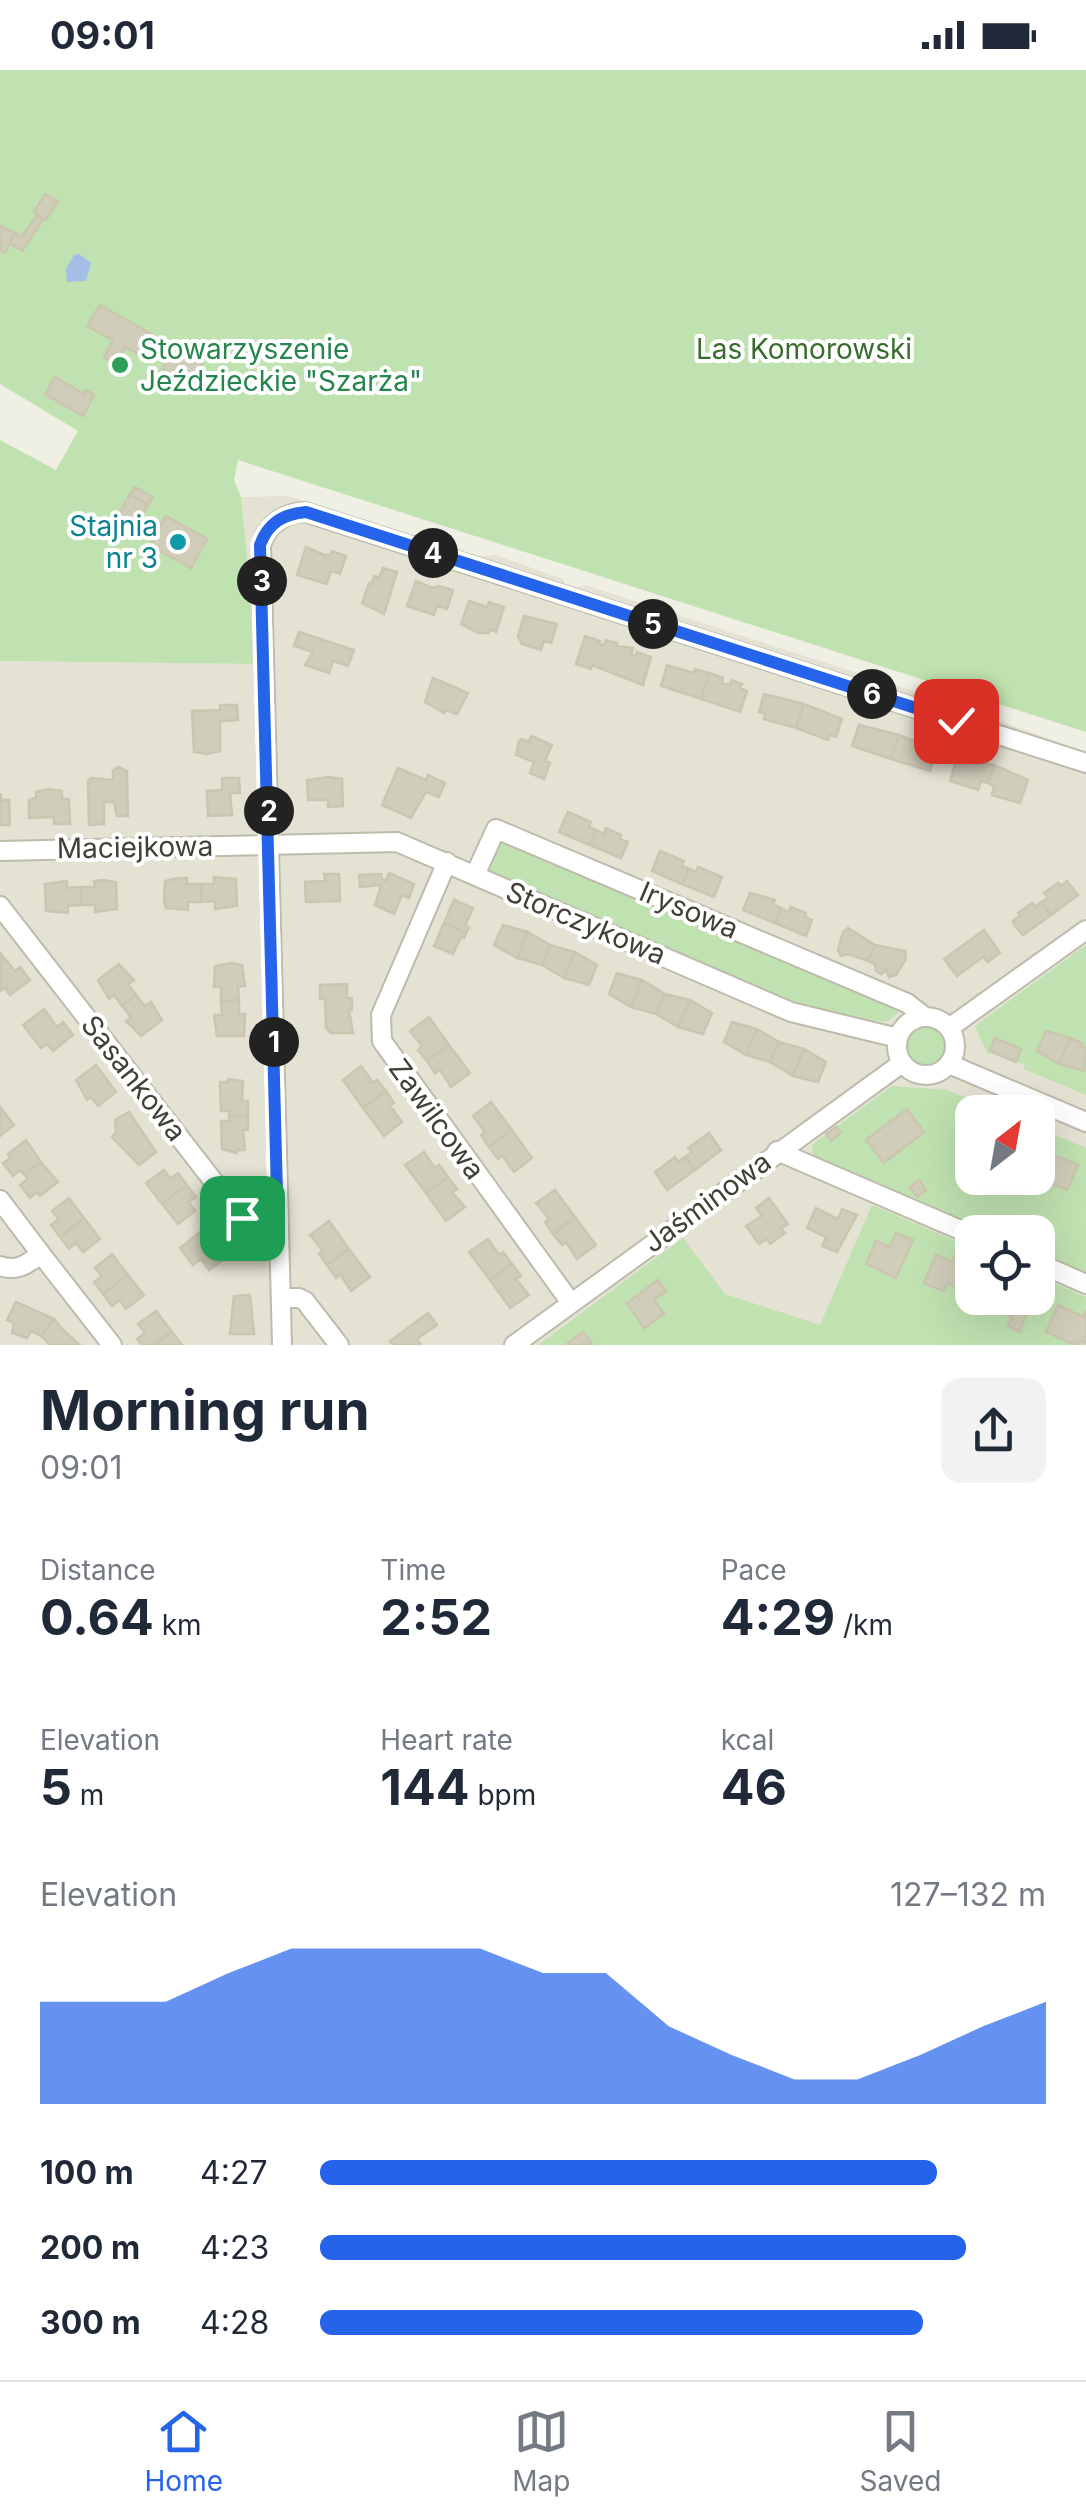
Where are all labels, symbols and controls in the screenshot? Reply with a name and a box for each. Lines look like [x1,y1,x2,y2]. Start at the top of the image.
text: 09:01 [50,12,155,58]
place label: Stowarzyszenie Jeździeckie "Szarża" [140,332,422,398]
park label: Las Komorowski [696,332,912,366]
marker: Stowarzyszenie Jeździeckie "Szarża" [109,354,131,376]
place label: Stajnia nr 3 [69,509,158,575]
pin: 4 [408,528,458,578]
marker: Stajnia nr 3 [167,531,189,553]
text: 4 [424,536,442,570]
pin: 3 [237,556,287,606]
text: 3 [253,564,271,598]
pin: 5 [628,599,678,649]
text: 5 [644,607,662,641]
pin: 6 [847,669,897,719]
text: 6 [863,677,881,711]
pin [914,679,999,764]
icon: check [929,694,984,749]
pin: 2 [244,786,294,836]
text: 2 [260,794,278,828]
street label: Maciejkowa [56,829,214,865]
street label: Storczykowa [501,874,671,972]
street label: Irysowa [635,874,743,946]
street label: Sasankowa [74,1008,194,1148]
pin: 1 [249,1017,299,1067]
text: 1 [268,1025,280,1059]
street label: Zawilcowa [382,1052,492,1186]
north arrow [955,1095,1055,1195]
map controls [955,1095,1055,1315]
street label: Jaśminowa [637,1144,777,1260]
pin [200,1176,285,1261]
icon: arrive [215,1191,270,1246]
button: locate [955,1215,1055,1315]
text: Morning run [40,1377,370,1443]
button: share [941,1378,1046,1483]
text: 09:01 [40,1448,122,1487]
text: Distance [40,1553,156,1587]
text: Time [380,1553,446,1587]
text: Pace [721,1553,787,1587]
text: 0.64 [40,1587,154,1647]
text: 2:52 [380,1587,492,1647]
text: 4:29 [721,1587,835,1647]
text: km [154,1608,202,1642]
text: /km [835,1608,893,1642]
text: Elevation [40,1723,160,1757]
text: Heart rate [380,1723,513,1757]
text: kcal [721,1723,774,1757]
text: 5 [40,1757,72,1817]
text: 144 [380,1757,470,1817]
text: 46 [721,1757,787,1817]
text: m [72,1778,104,1812]
text: bpm [470,1778,536,1812]
text: Elevation [40,1875,177,1914]
text: 127–132 m [890,1875,1046,1914]
text: 100 m [40,2153,134,2192]
text: 4:27 [200,2153,268,2192]
text: 200 m [40,2228,140,2267]
text: 4:23 [200,2228,269,2267]
text: 300 m [40,2303,141,2342]
text: 4:28 [200,2303,269,2342]
tab: Home [145,2404,223,2498]
tab: Map [512,2404,570,2498]
tab: Saved [859,2404,941,2498]

